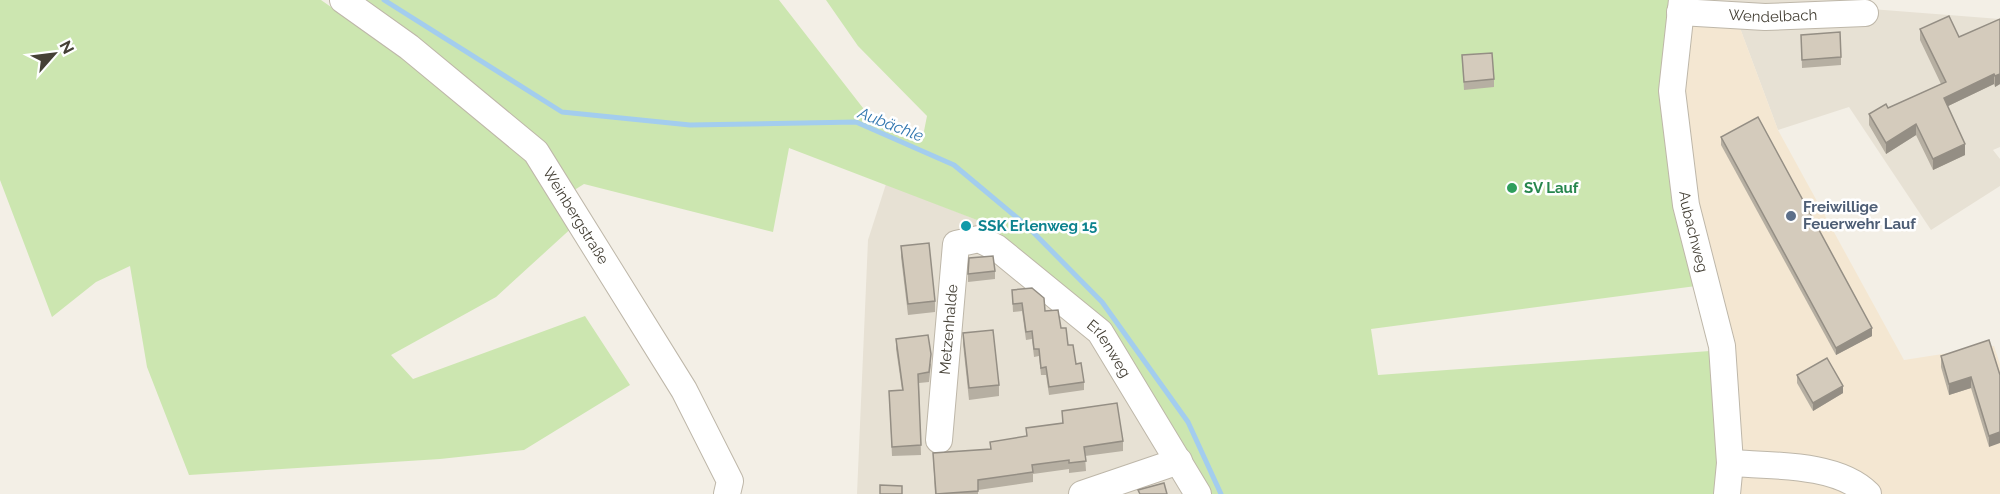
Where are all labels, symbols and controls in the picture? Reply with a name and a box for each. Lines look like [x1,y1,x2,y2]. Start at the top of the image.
street label: Wendelbach [1728,6,1818,26]
north arrow [24,24,84,84]
text: N [56,37,78,57]
water label: Aubächle [855,103,927,146]
street label: Weinbergstraße [539,164,613,268]
place label: SV Lauf [1524,179,1579,197]
marker: SV Lauf [1505,181,1519,195]
street label: Aubachweg [1675,190,1712,274]
place label: Freiwillige Feuerwehr Lauf [1803,198,1916,233]
marker: Freiwillige Feuerwehr Lauf [1784,209,1798,223]
place label: SSK Erlenweg 15 [978,217,1097,235]
marker: SSK Erlenweg 15 [959,219,973,233]
street label: Metzenhalde [936,283,961,375]
street label: Erlenweg [1083,316,1134,381]

